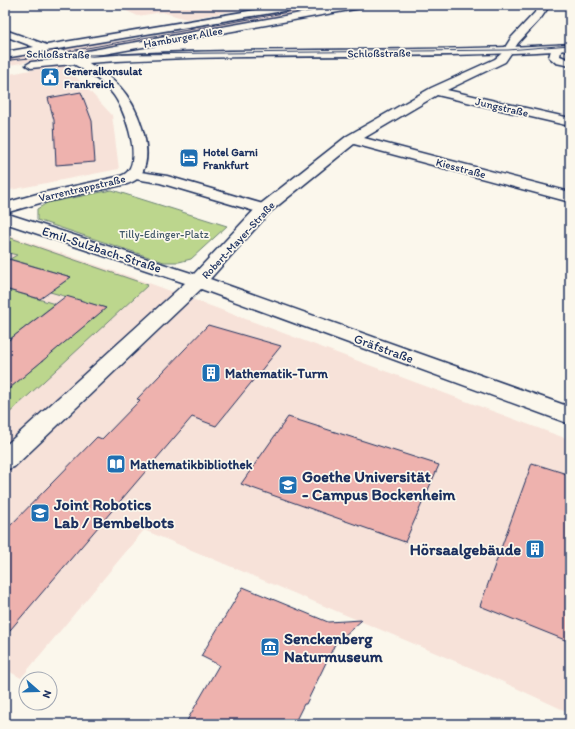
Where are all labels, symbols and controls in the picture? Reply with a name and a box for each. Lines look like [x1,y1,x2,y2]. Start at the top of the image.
street label: Hamburger Allee [143,24,224,51]
street label: Schloßstraße [347,46,411,61]
street label: Schloßstraße [26,47,90,62]
place label: Generalkonsulat Frankreich [64,65,143,91]
public building icon: Generalkonsulat Frankreich [39,66,61,88]
street label: Jungstraße [474,95,530,120]
place label: Hotel Garni Frankfurt [203,146,258,172]
hotel icon: Hotel Garni Frankfurt [178,147,200,169]
street label: Kiesstraße [435,156,487,181]
street label: Varrentrappstraße [38,172,127,205]
street label: Robert-Mayer-Straße [199,199,278,282]
street label: Emil-Sulzbach-Straße [40,223,163,276]
park label: Tilly-Edinger-Platz [119,228,209,241]
street label: Gräfstraße [352,331,416,366]
building icon: Mathematik-Turm [200,362,222,384]
place label: Mathematik-Turm [225,366,328,381]
library icon: Mathematikbibliothek [105,453,127,475]
place label: Mathematikbibliothek [130,457,253,472]
place label: Goethe Universität - Campus Bockenheim [302,467,456,505]
school or university icon: Goethe Universität - Campus Bockenheim [277,474,299,496]
place label: Joint Robotics Lab / Bembelbots [53,495,174,532]
school or university icon: Joint Robotics Lab / Bembelbots [29,502,51,524]
building icon: Hörsaalgebäude [524,538,546,560]
place label: Hörsaalgebäude [410,540,521,560]
place label: Senckenberg Naturmuseum [284,629,383,666]
museum icon: Senckenberg Naturmuseum [259,636,281,658]
north arrow [18,671,58,711]
text: N [40,689,54,700]

